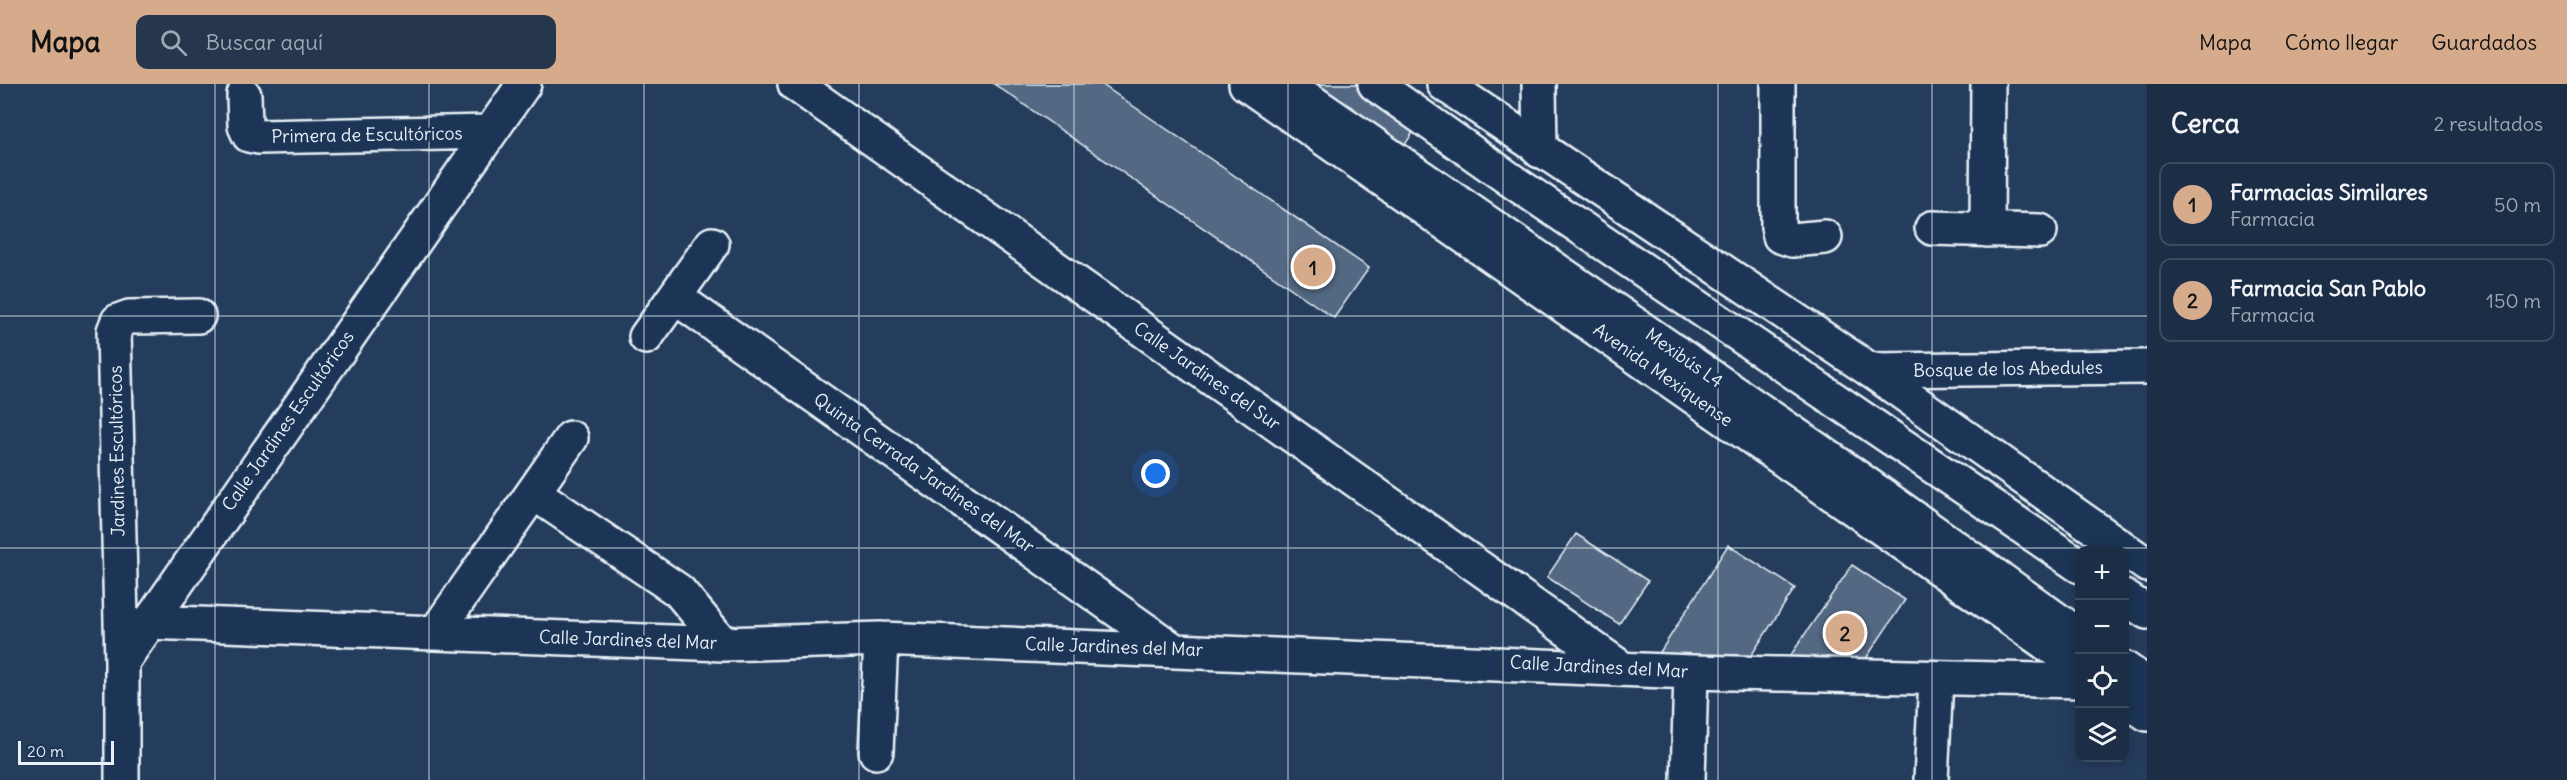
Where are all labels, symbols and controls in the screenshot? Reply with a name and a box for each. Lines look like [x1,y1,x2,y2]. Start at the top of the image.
search box [136,15,556,69]
text: Mapa [30,24,100,60]
icon: search [157,26,190,59]
text: Buscar aquí [205,28,323,56]
text: Mapa [2199,29,2252,56]
text: Cómo llegar [2285,29,2398,56]
text: Guardados [2431,29,2537,56]
text: Cerca [2171,107,2240,140]
text: 2 resultados [2434,111,2543,136]
street label: Primera de Escultóricos [271,121,463,148]
text: Farmacias Similares [2230,178,2428,206]
text: 1 [2189,192,2196,217]
text: 50 m [2494,192,2541,217]
text: Farmacia [2230,206,2315,231]
pin: 1 [1294,244,1332,290]
text: Farmacia San Pablo [2230,274,2426,302]
text: 2 [2187,288,2198,313]
text: 150 m [2486,288,2541,313]
text: Farmacia [2230,302,2315,327]
street label: Calle Jardines del Sur [1129,316,1286,435]
street label: Avenida Mexiquense [1589,318,1737,431]
street label: Mexibús L4 [1641,323,1727,393]
street label: Calle Jardines Escultóricos [216,326,359,515]
street label: Bosque de los Abedules [1913,355,2103,382]
street label: Jardines Escultóricos [104,365,129,537]
street label: Quinta Cerrada Jardines del Mar [809,387,1040,558]
your location [1141,459,1170,488]
map controls [2075,546,2129,762]
button: + [2075,546,2129,600]
button: − [2075,600,2129,654]
pin: 2 [1826,610,1864,656]
street label: Calle Jardines del Mar [538,625,718,654]
street label: Calle Jardines del Mar [1024,632,1204,661]
street label: Calle Jardines del Mar [1509,650,1689,683]
button: locate [2075,654,2129,708]
button: layers [2075,708,2129,762]
scale bar [18,738,114,766]
text: 20 m [27,741,64,761]

